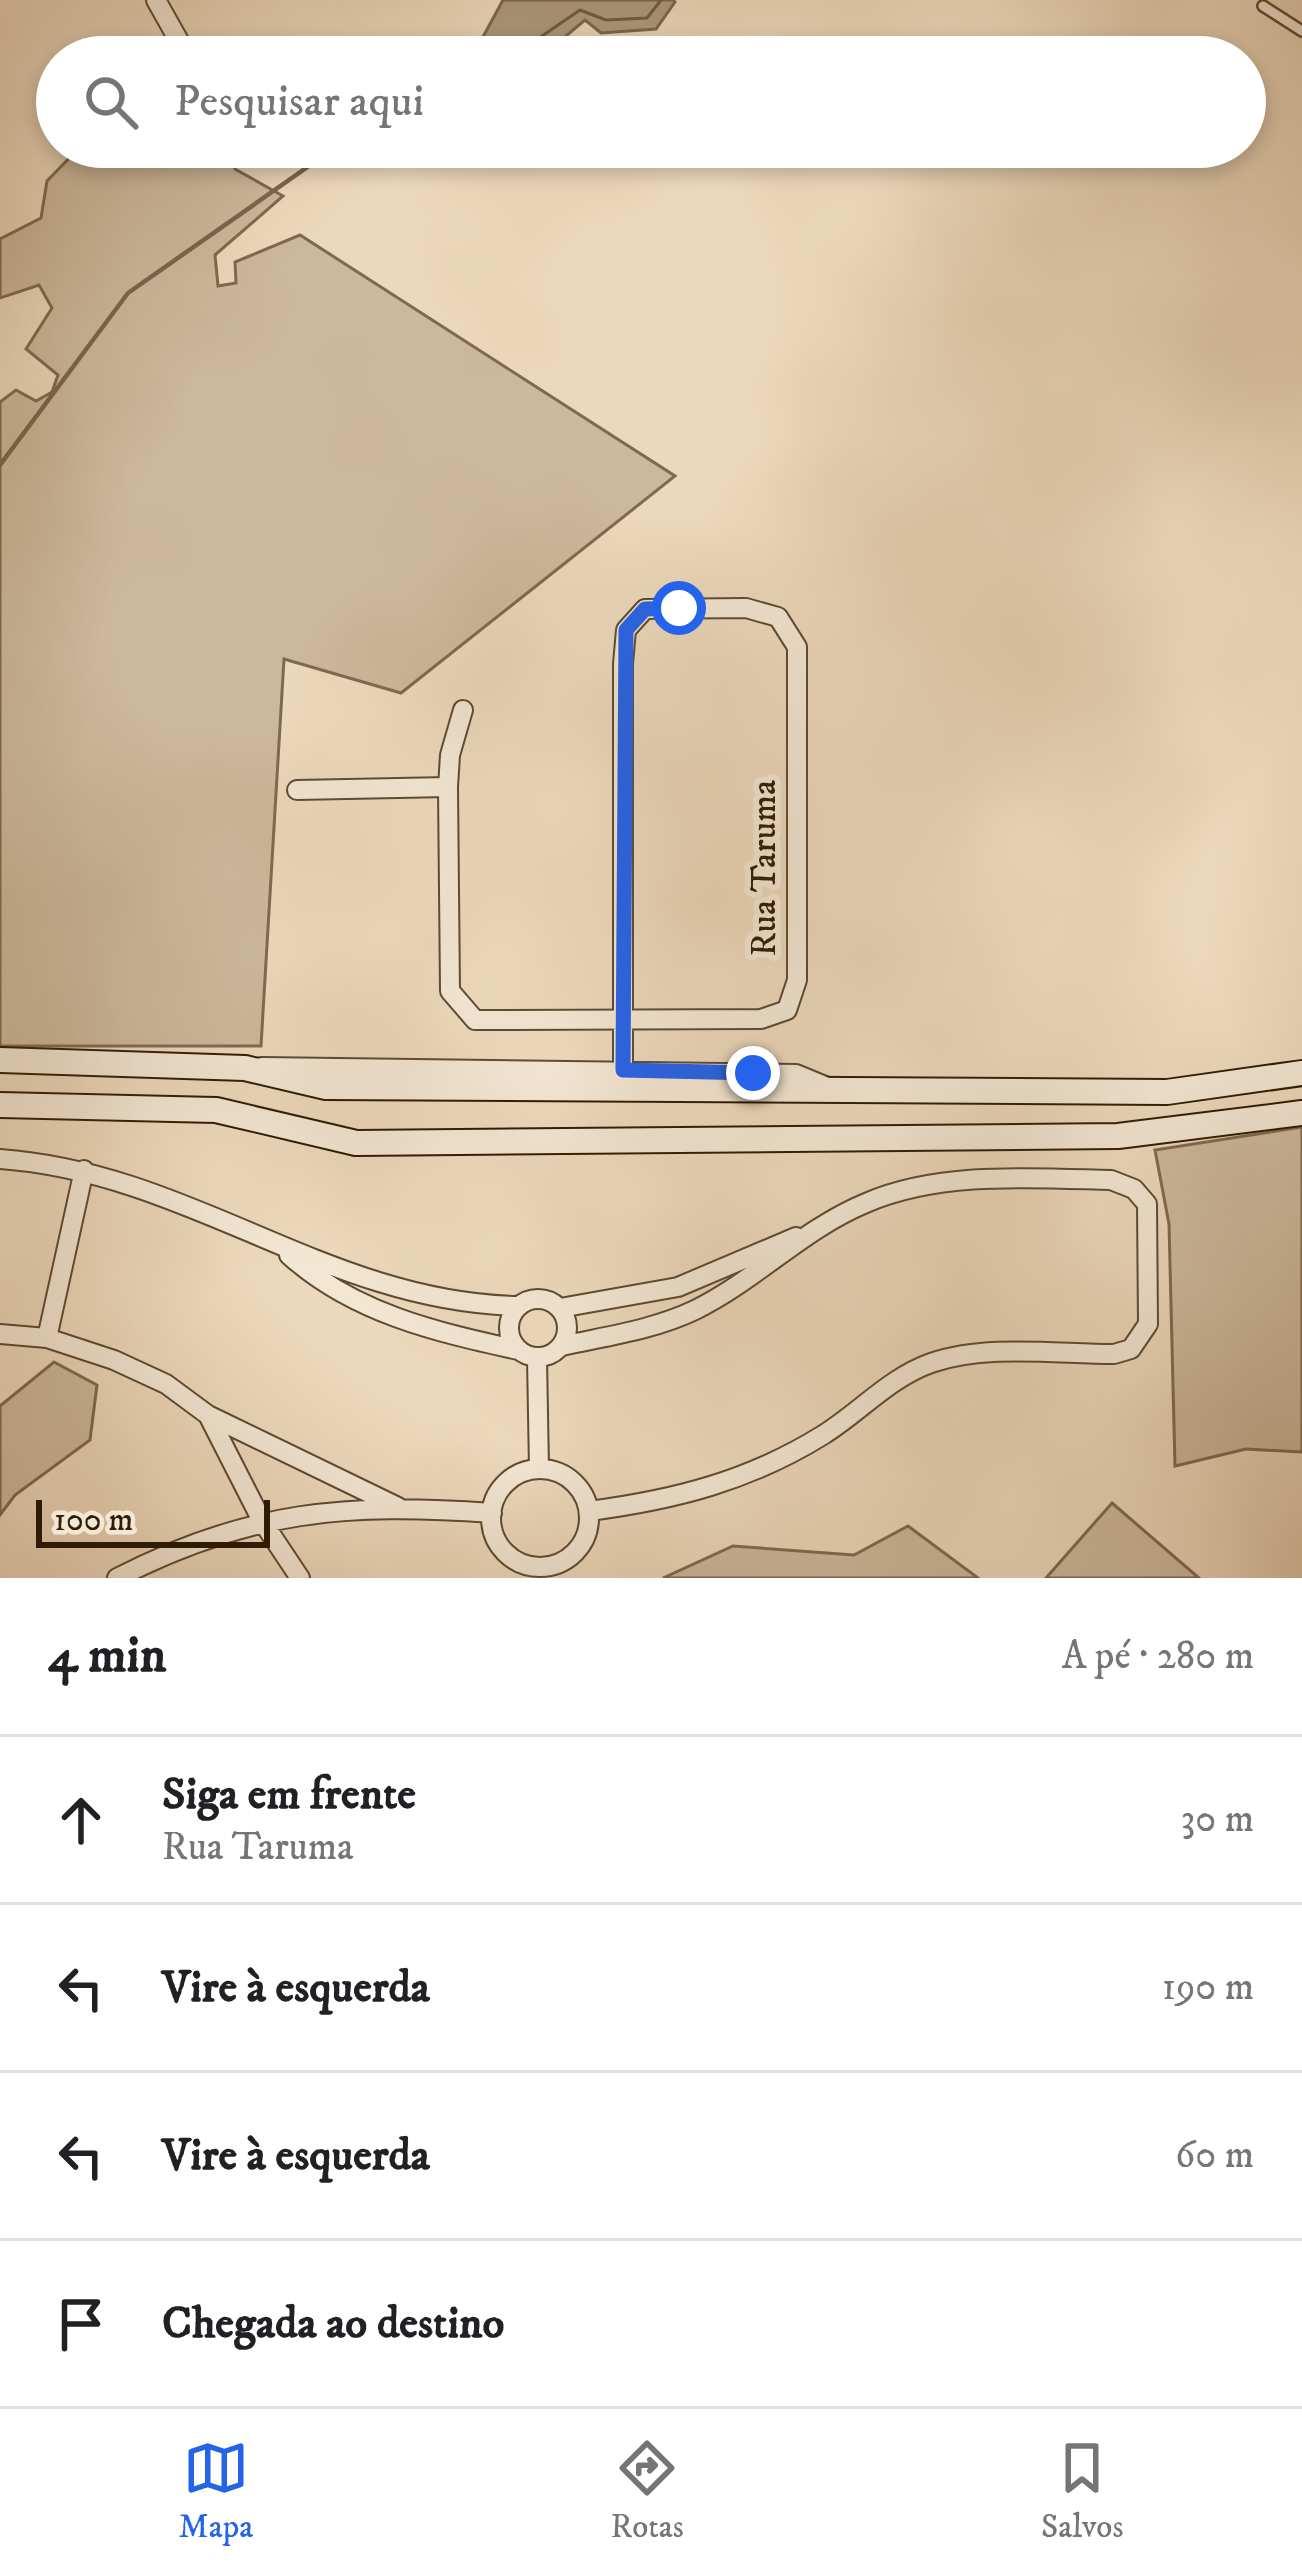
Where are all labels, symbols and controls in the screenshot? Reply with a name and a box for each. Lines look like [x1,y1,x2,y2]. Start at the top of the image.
search box [36,36,1266,168]
icon: search [78,69,144,135]
text: Pesquisar aqui [174,74,424,130]
route start [652,581,706,635]
street label: Rua Taruma [742,779,787,956]
route end [726,1046,780,1100]
scale bar [36,1494,270,1547]
text: 100 m [54,1500,133,1541]
text: 4 min [48,1624,166,1688]
text: A pé · 280 m [1062,1632,1254,1681]
text: Siga em frente [162,1767,416,1823]
icon: ahead [48,1787,114,1853]
text: 30 m [1181,1795,1254,1844]
text: Rua Taruma [162,1823,354,1872]
icon: left [48,1955,114,2021]
text: Vire à esquerda [162,1960,430,2016]
text: 190 m [1162,1963,1254,2012]
icon: left [48,2123,114,2189]
text: Vire à esquerda [162,2128,430,2184]
text: 60 m [1175,2131,1254,2180]
icon: arrive [48,2291,114,2357]
text: Chegada ao destino [162,2296,504,2352]
tab: Mapa [179,2435,253,2548]
tab: Rotas [610,2435,684,2548]
tab: Salvos [1041,2435,1123,2548]

